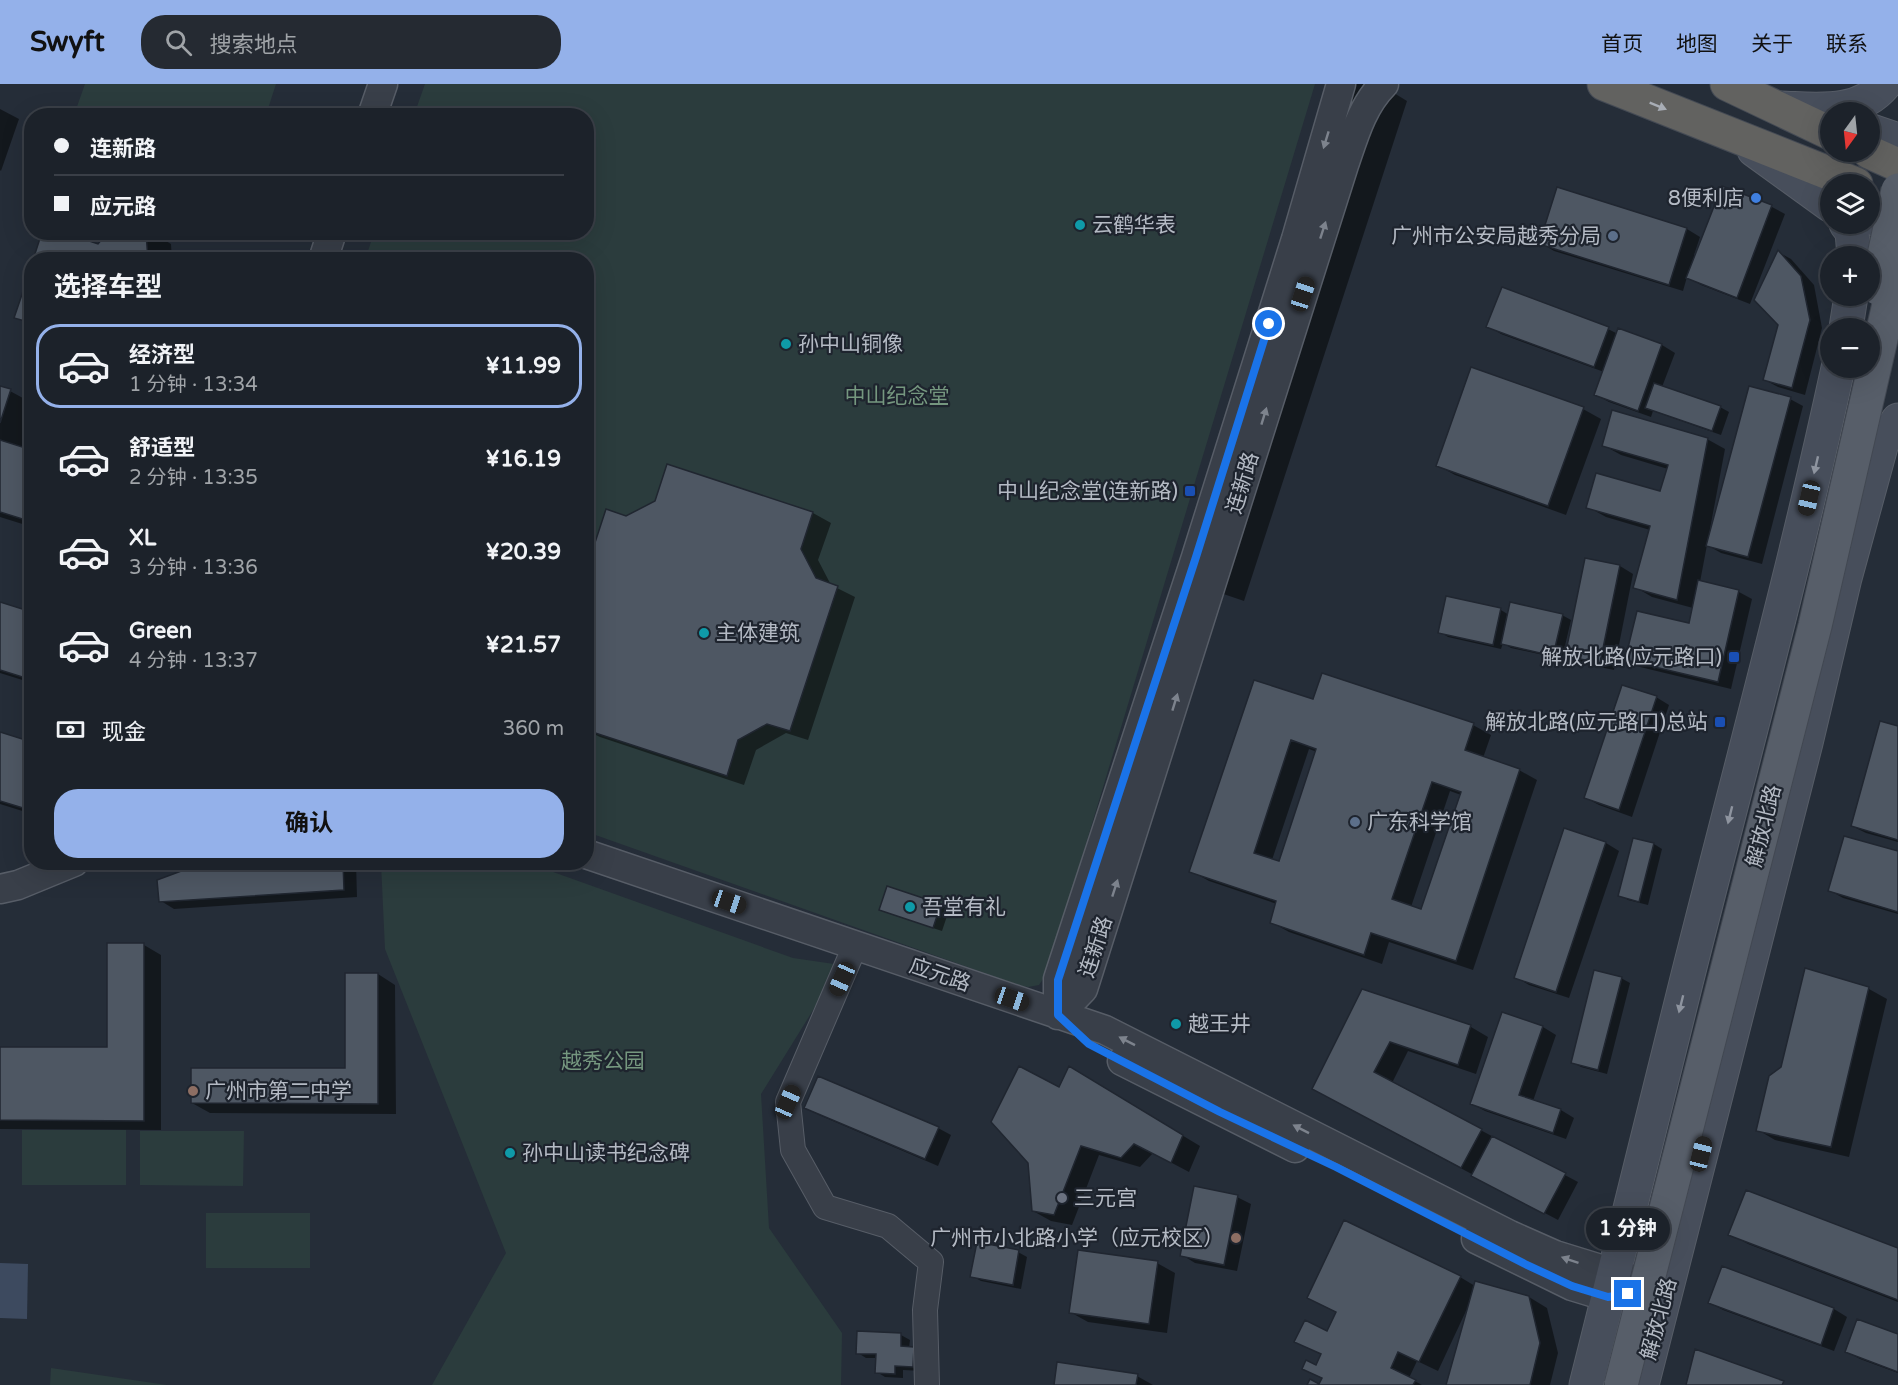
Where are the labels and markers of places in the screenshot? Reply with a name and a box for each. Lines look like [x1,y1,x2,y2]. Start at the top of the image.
place label: 8便利店 [1668,186,1744,211]
marker: 8便利店 [1749,191,1763,205]
place label: 云鹤华表 [1092,213,1176,238]
marker: 云鹤华表 [1073,218,1087,232]
place label: 广州市公安局越秀分局 [1391,224,1601,249]
marker: 广州市公安局越秀分局 [1606,229,1620,243]
place label: 孙中山铜像 [798,332,903,357]
marker: 孙中山铜像 [779,337,793,351]
place label: 中山纪念堂(连新路) [997,479,1178,504]
marker: 中山纪念堂(连新路) [1183,484,1197,498]
place label: 主体建筑 [716,621,800,646]
marker: 主体建筑 [697,626,711,640]
place label: 解放北路(应元路口) [1541,645,1722,670]
marker: 解放北路(应元路口) [1727,650,1741,664]
place label: 解放北路(应元路口)总站 [1485,710,1708,735]
marker: 解放北路(应元路口)总站 [1713,715,1727,729]
place label: 广东科学馆 [1367,810,1472,835]
marker: 广东科学馆 [1348,815,1362,829]
place label: 吾堂有礼 [922,895,1006,920]
marker: 吾堂有礼 [903,900,917,914]
place label: 越王井 [1188,1012,1251,1037]
marker: 越王井 [1169,1017,1183,1031]
place label: 广州市第二中学 [205,1079,352,1104]
marker: 广州市第二中学 [186,1084,200,1098]
place label: 孙中山读书纪念碑 [522,1141,690,1166]
marker: 孙中山读书纪念碑 [503,1146,517,1160]
place label: 三元宫 [1074,1186,1137,1211]
marker: 三元宫 [1055,1191,1069,1205]
place label: 广州市小北路小学（应元校区） [930,1226,1224,1251]
marker: 广州市小北路小学（应元校区） [1229,1231,1243,1245]

